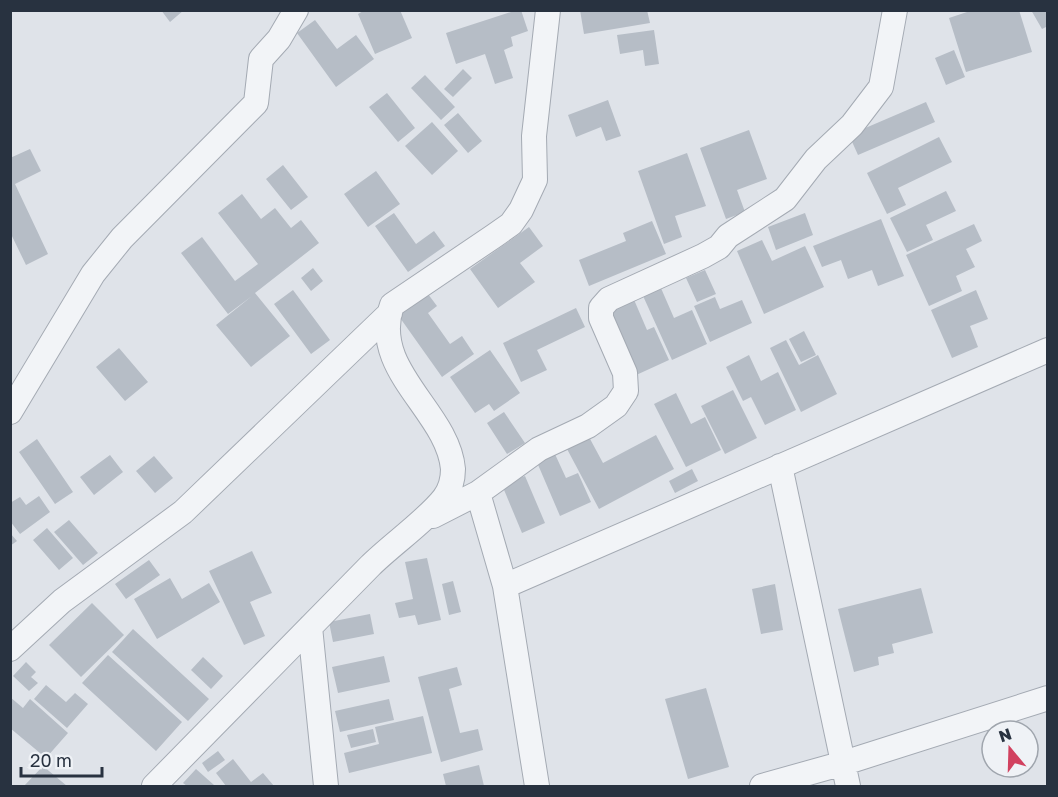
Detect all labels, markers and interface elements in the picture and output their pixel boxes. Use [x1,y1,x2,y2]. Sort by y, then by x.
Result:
north arrow [980,719,1040,779]
text: N [996,723,1014,746]
scale bar [21,740,102,778]
text: 20 m [30,749,72,771]

